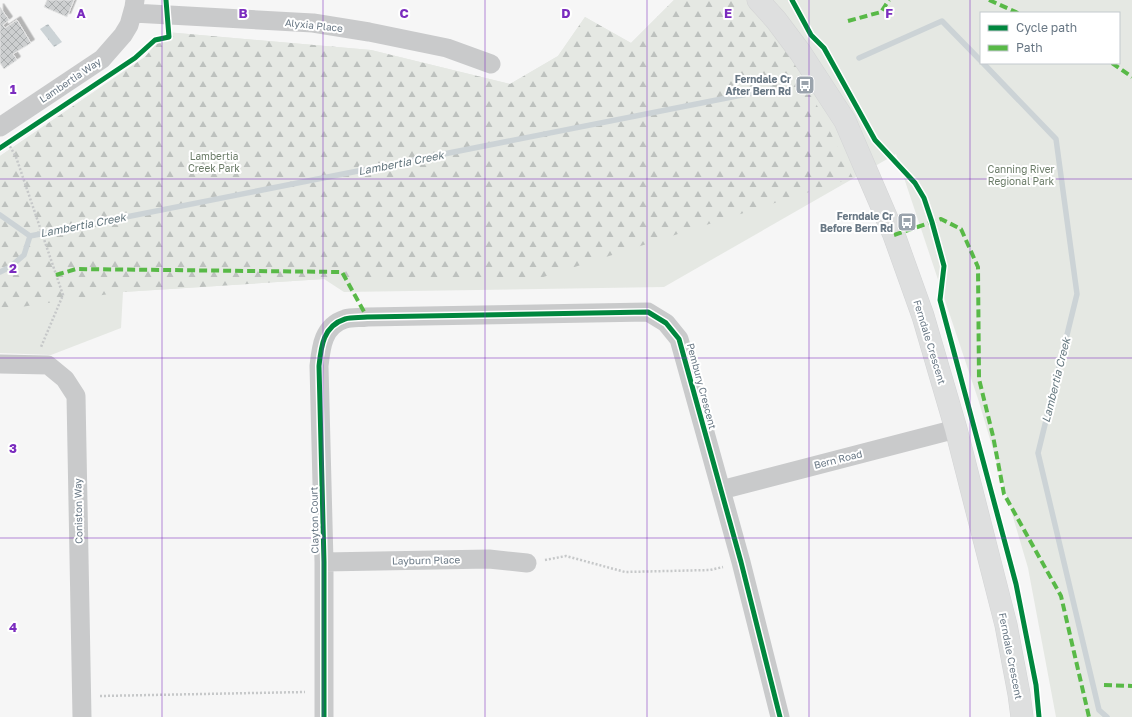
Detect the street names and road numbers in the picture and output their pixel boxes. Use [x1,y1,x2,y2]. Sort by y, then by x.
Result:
street label: Alyxia Place [284,16,344,34]
street label: Lambertia Way [37,55,103,105]
street label: Ferndale Crescent [911,298,949,386]
street label: Pembury Crescent [685,342,719,430]
street label: Bern Road [813,447,863,471]
street label: Coniston Way [71,478,85,544]
street label: Clayton Court [307,486,321,554]
street label: Layburn Place [392,553,460,567]
street label: Ferndale Crescent [997,612,1025,700]

